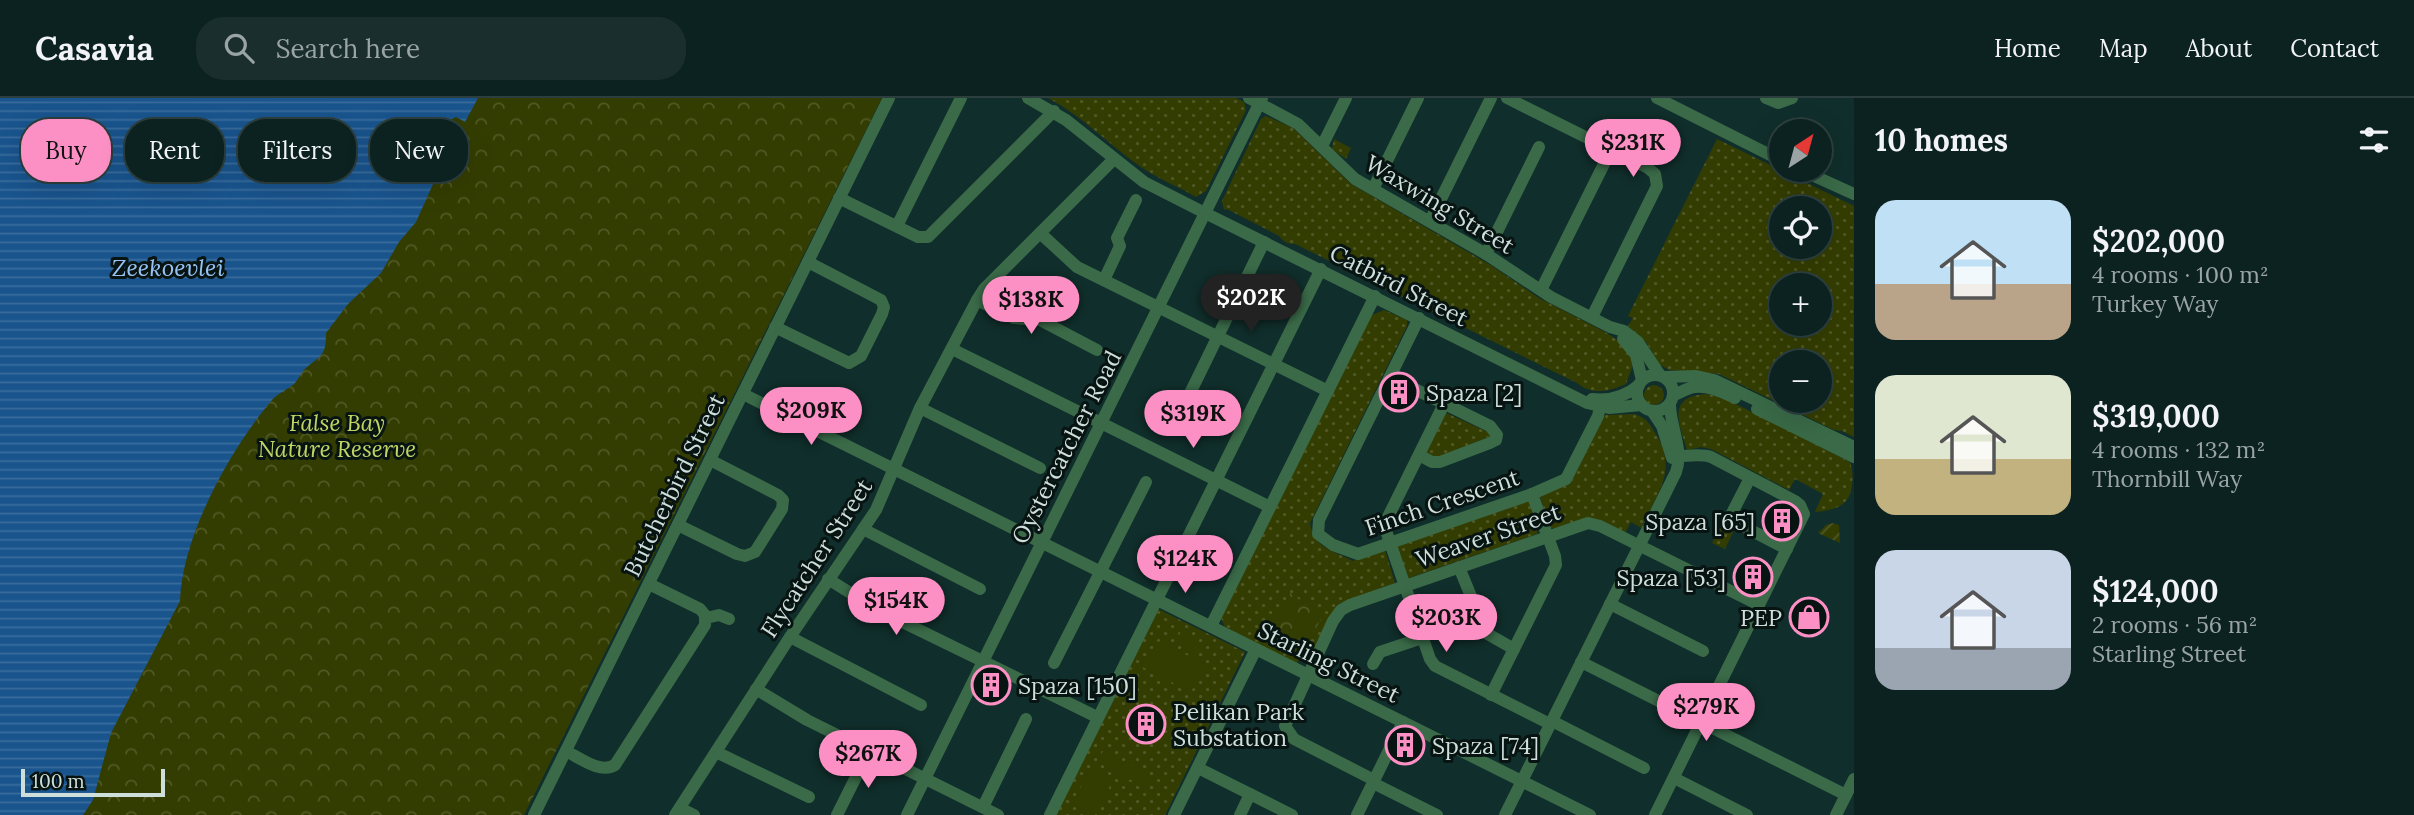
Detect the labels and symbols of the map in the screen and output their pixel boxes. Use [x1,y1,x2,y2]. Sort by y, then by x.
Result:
north arrow [1769,119,1832,182]
pin: $231K [1584,120,1682,179]
street label: Waxwing Street [1360,148,1520,260]
street label: Catbird Street [1325,238,1473,332]
water label: Zeekoevlei [112,252,225,283]
pin: $202K [1202,274,1300,334]
pin: $138K [982,276,1080,336]
street label: Oystercatcher Road [1005,345,1127,548]
building icon: Spaza [2] [1378,371,1420,413]
place label: Spaza [2] [1426,378,1522,407]
pin: $209K [762,388,860,447]
street label: Butcherbird Street [617,389,731,581]
pin: $319K [1144,390,1242,450]
park label: False Bay Nature Reserve [258,408,416,463]
street label: Finch Crescent [1361,462,1523,542]
street label: Flycatcher Street [754,473,878,643]
street label: Weaver Street [1412,497,1564,573]
building icon: Spaza [65] [1761,500,1803,542]
place label: Spaza [65] [1645,507,1755,536]
pin: $124K [1136,536,1234,595]
building icon: Spaza [53] [1732,556,1774,598]
place label: Spaza [53] [1617,563,1726,592]
pin: $154K [847,578,945,637]
pin: $203K [1397,594,1495,654]
shop icon: PEP [1788,596,1830,638]
place label: PEP [1740,603,1782,632]
street label: Starling Street [1253,615,1405,709]
building icon: Spaza [150] [970,664,1012,706]
place label: Spaza [150] [1018,671,1137,700]
pin: $279K [1657,684,1755,743]
place label: Pelikan Park Substation [1173,697,1305,752]
building icon: Pelikan Park Substation [1125,703,1167,745]
building icon: Spaza [74] [1384,724,1426,766]
pin: $267K [819,730,917,790]
place label: Spaza [74] [1432,731,1539,760]
scale bar [21,766,164,798]

